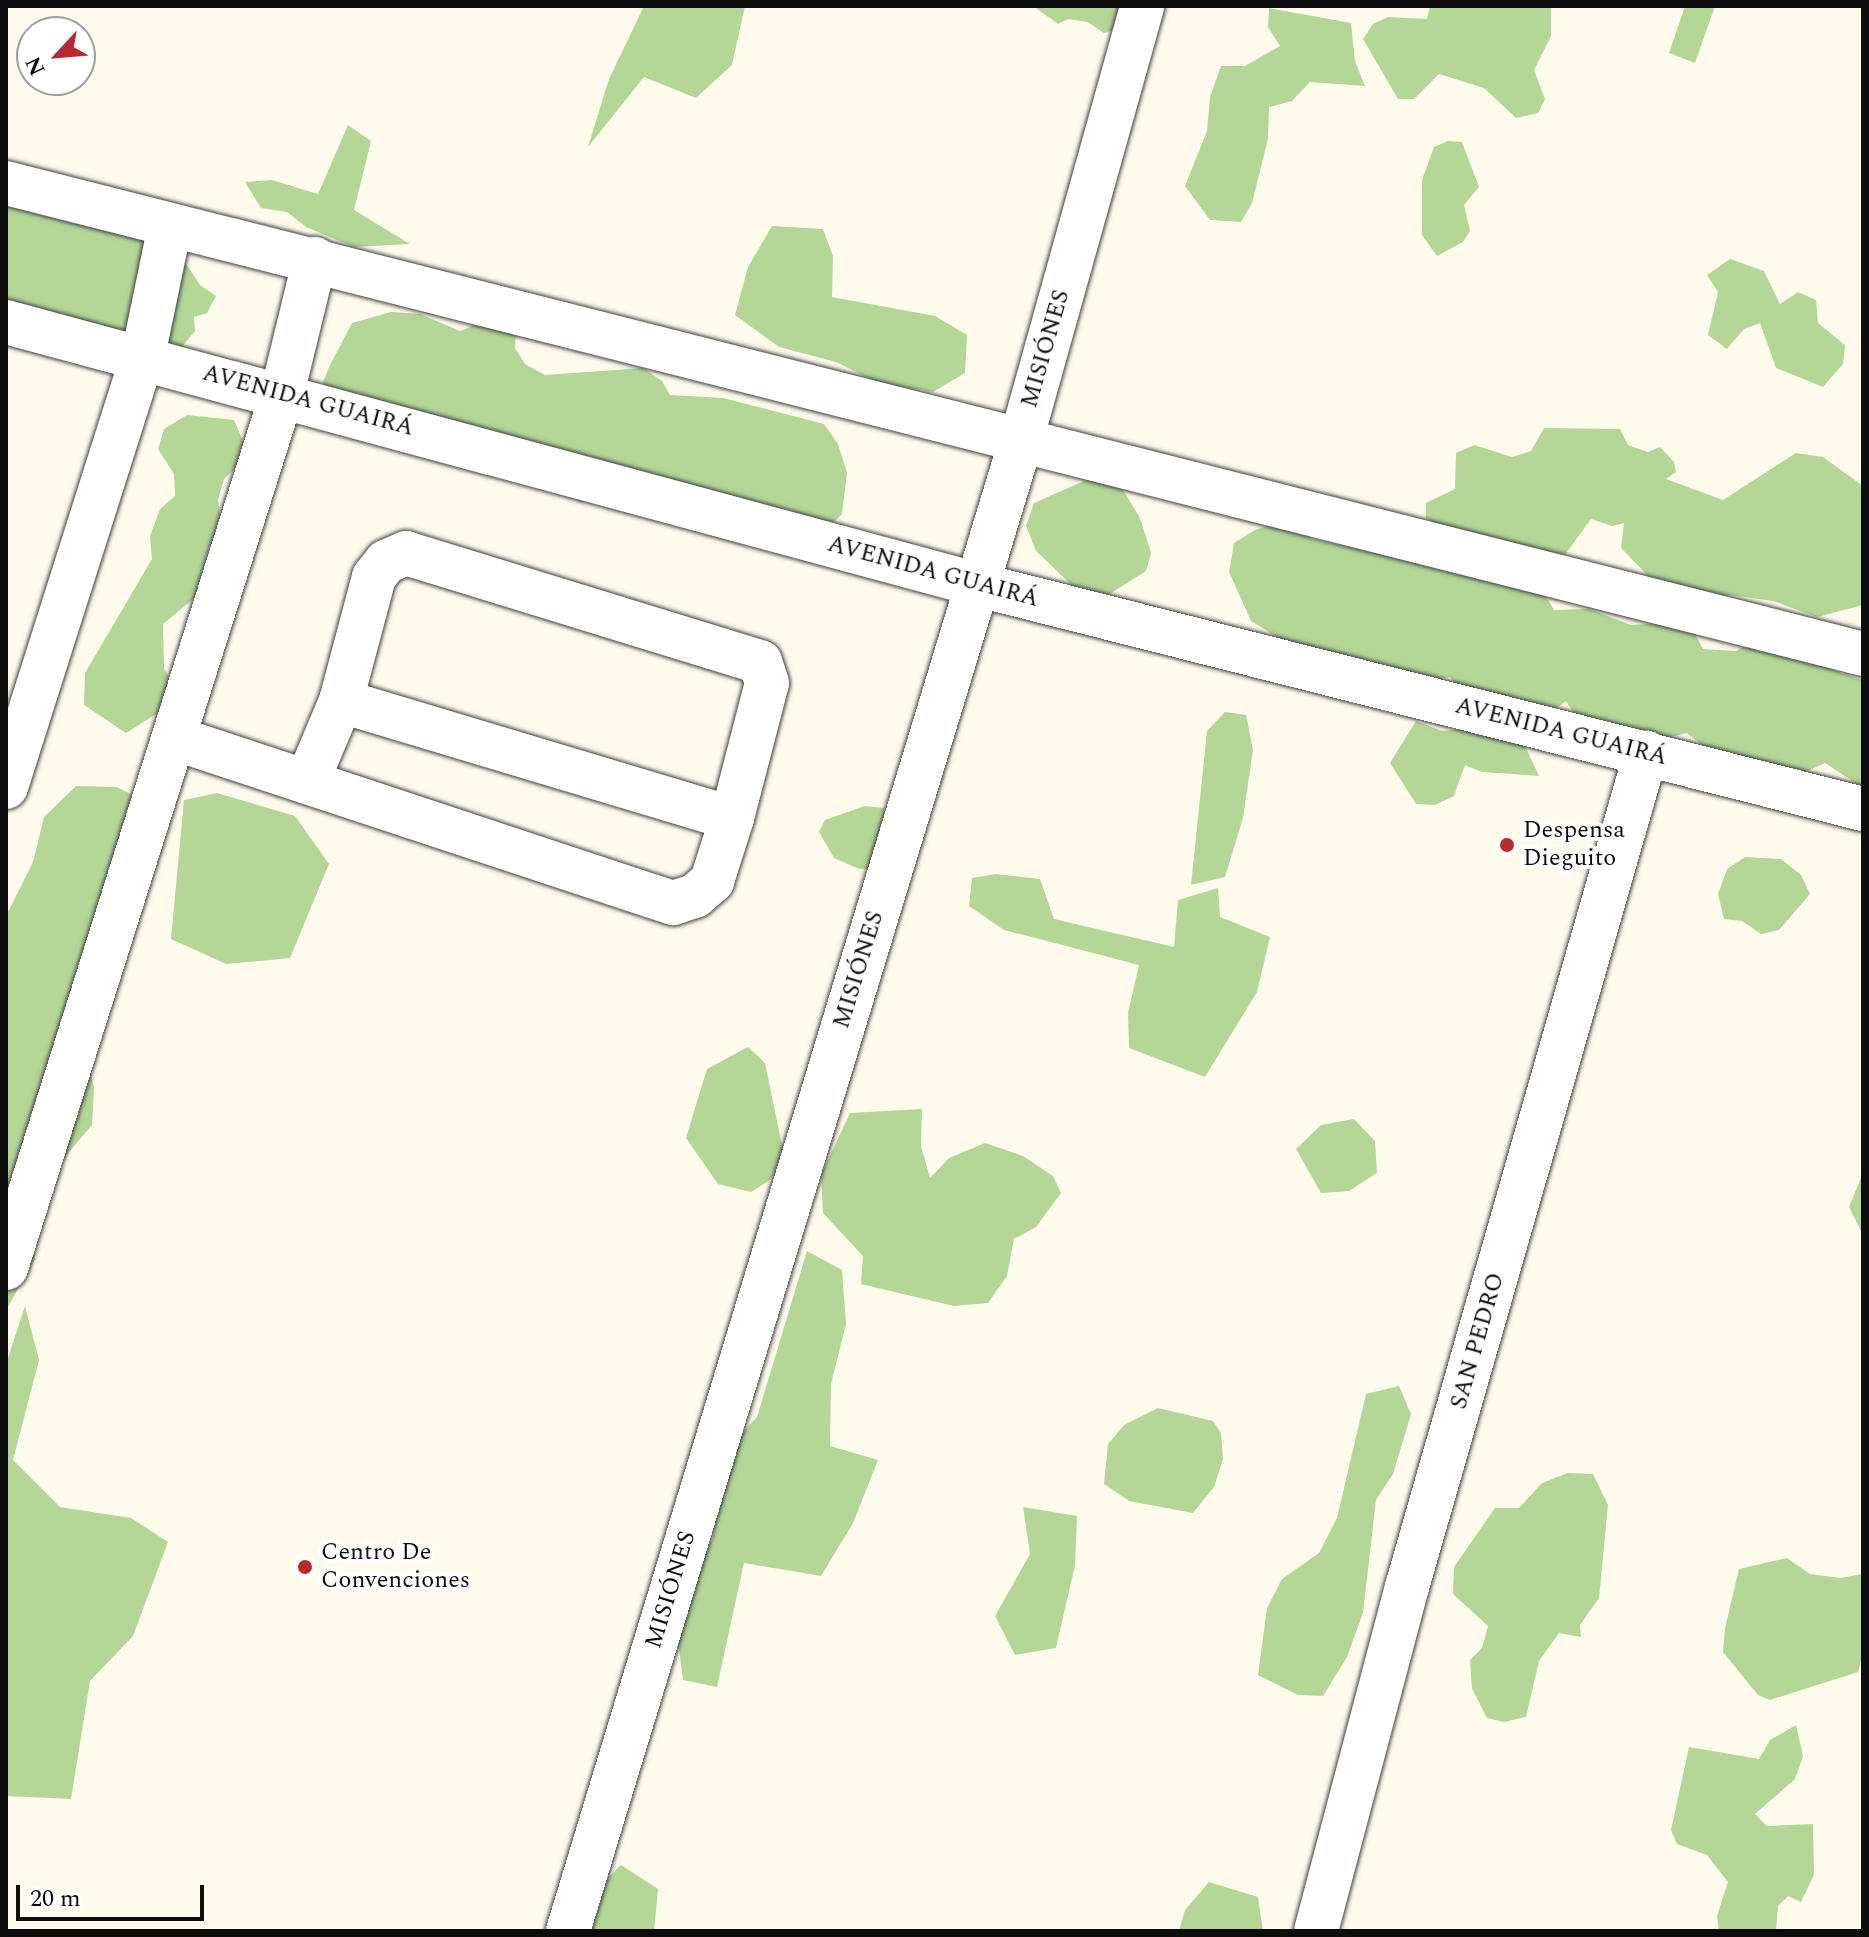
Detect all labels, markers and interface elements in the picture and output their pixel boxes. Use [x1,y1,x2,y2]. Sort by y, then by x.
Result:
north arrow [16,16,96,96]
text: N [17,51,55,81]
street label: MISIÓNES [1015,287,1077,411]
street label: AVENIDA GUAIRÁ [199,359,417,443]
street label: AVENIDA GUAIRÁ [824,530,1042,614]
street label: AVENIDA GUAIRÁ [1452,692,1670,772]
place label: Despensa Dieguito [1523,817,1625,873]
marker: Despensa Dieguito [1498,836,1516,854]
street label: MISIÓNES [828,908,890,1032]
street label: SAN PEDRO [1445,1270,1511,1412]
street label: MISIÓNES [640,1528,702,1652]
place label: Centro De Convenciones [321,1539,470,1595]
marker: Centro De Convenciones [296,1558,314,1576]
scale bar [20,1869,208,1919]
text: 20 m [30,1881,81,1917]

